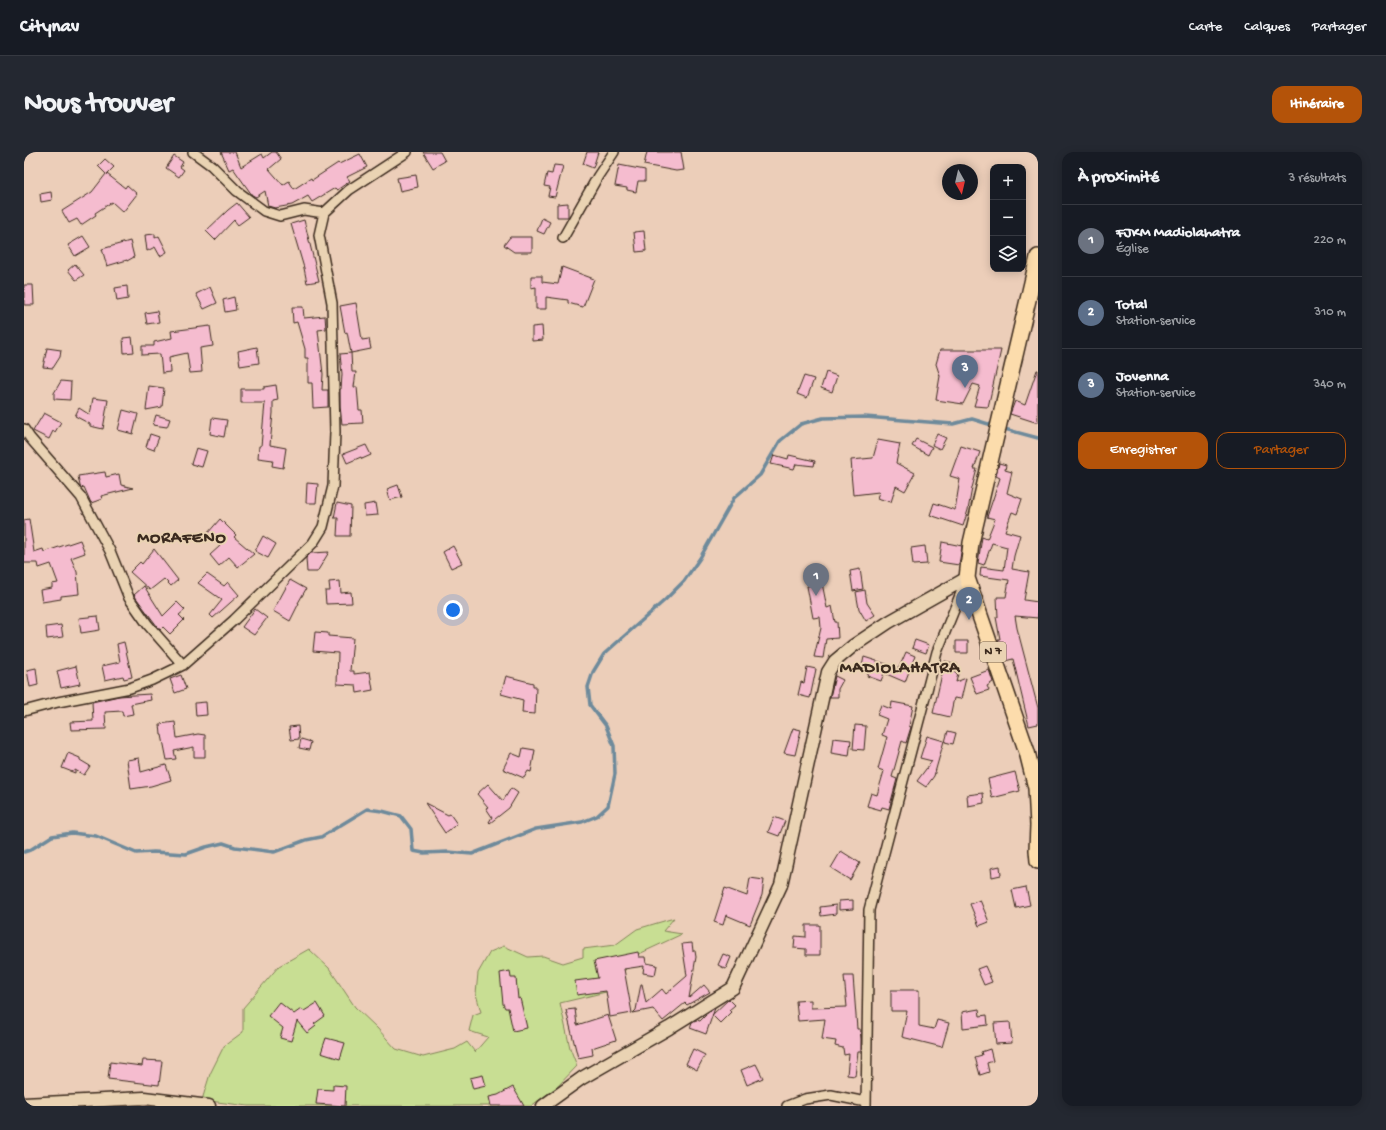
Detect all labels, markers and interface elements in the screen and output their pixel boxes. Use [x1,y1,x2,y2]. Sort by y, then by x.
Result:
text: Citynav [20,16,79,39]
text: Carte [1189,19,1222,36]
text: Calques [1244,19,1290,36]
text: Partager [1312,19,1366,36]
button: Itinéraire [1272,86,1362,123]
text: Nous trouver [24,88,173,121]
north arrow [942,164,978,200]
map controls [990,164,1026,272]
button: + [990,164,1026,200]
text: À proximité [1078,168,1159,188]
text: 3 résultats [1288,171,1346,186]
button: − [990,200,1026,236]
text: FJKM Madiolahatra [1116,224,1240,242]
text: 1 [1088,233,1094,248]
text: 220 m [1314,233,1346,248]
button: layers [990,236,1026,272]
text: Église [1116,242,1149,257]
text: Total [1116,296,1147,314]
text: 2 [1088,305,1094,320]
text: 310 m [1314,305,1346,320]
text: Station-service [1116,314,1195,329]
pin: 3 [952,355,978,388]
text: Jovenna [1116,368,1169,386]
text: 3 [1088,377,1094,392]
text: 340 m [1313,377,1346,392]
text: Station-service [1116,386,1195,401]
button: Enregistrer [1078,432,1208,469]
button: Partager [1216,432,1346,469]
district label: MORAFENO [137,529,227,549]
pin: 1 [803,563,829,596]
pin: 2 [956,587,982,620]
your location [443,600,463,620]
road number: N 7 [980,642,1006,662]
district label: MADIOLAHATRA [840,659,961,679]

